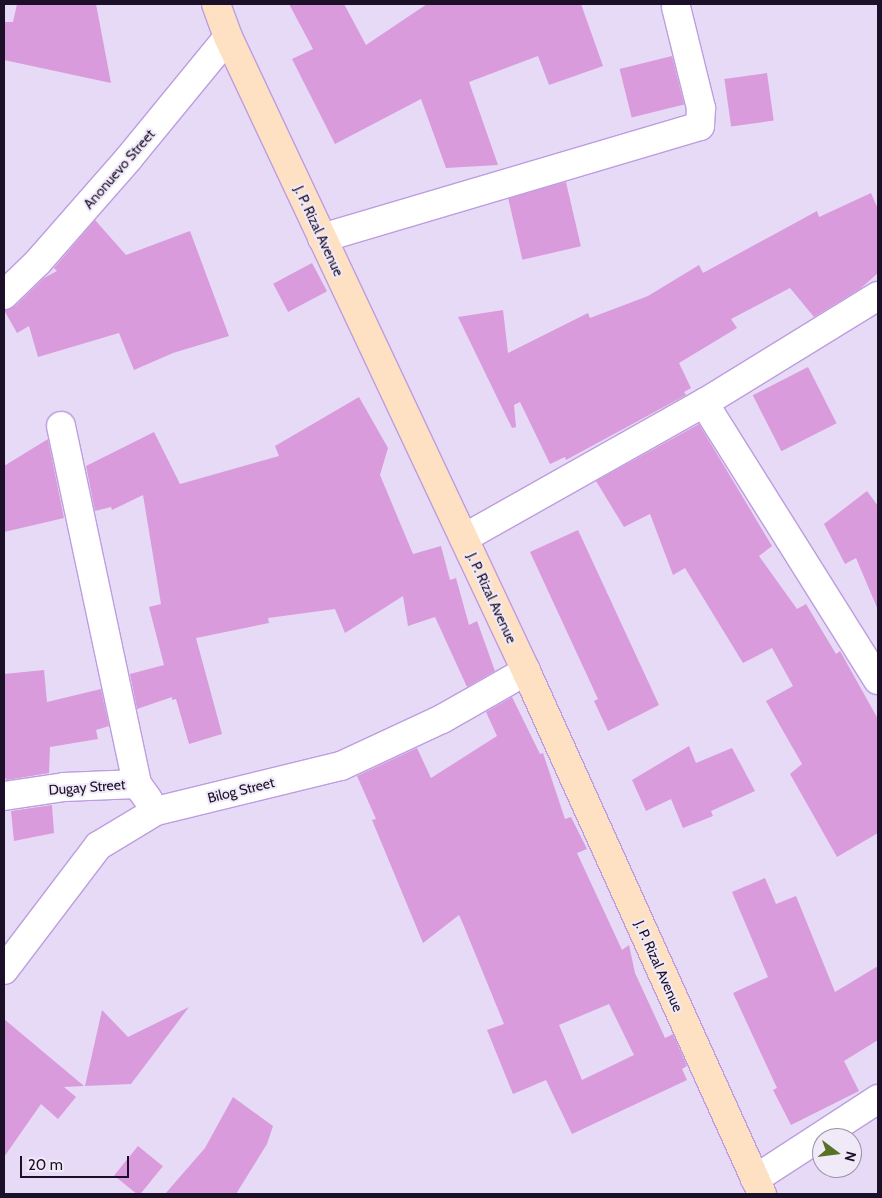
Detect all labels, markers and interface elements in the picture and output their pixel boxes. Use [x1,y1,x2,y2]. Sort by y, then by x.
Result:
street label: Anonuevo Street [80,126,158,212]
street label: J. P. Rizal Avenue [291,183,347,279]
street label: J. P. Rizal Avenue [464,550,520,646]
street label: Bilog Street [206,774,276,806]
street label: Dugay Street [48,776,126,798]
street label: J. P. Rizal Avenue [631,918,687,1014]
north arrow [812,1128,862,1178]
scale bar [22,1146,131,1178]
text: N [841,1150,860,1164]
text: 20 m [28,1156,63,1174]

